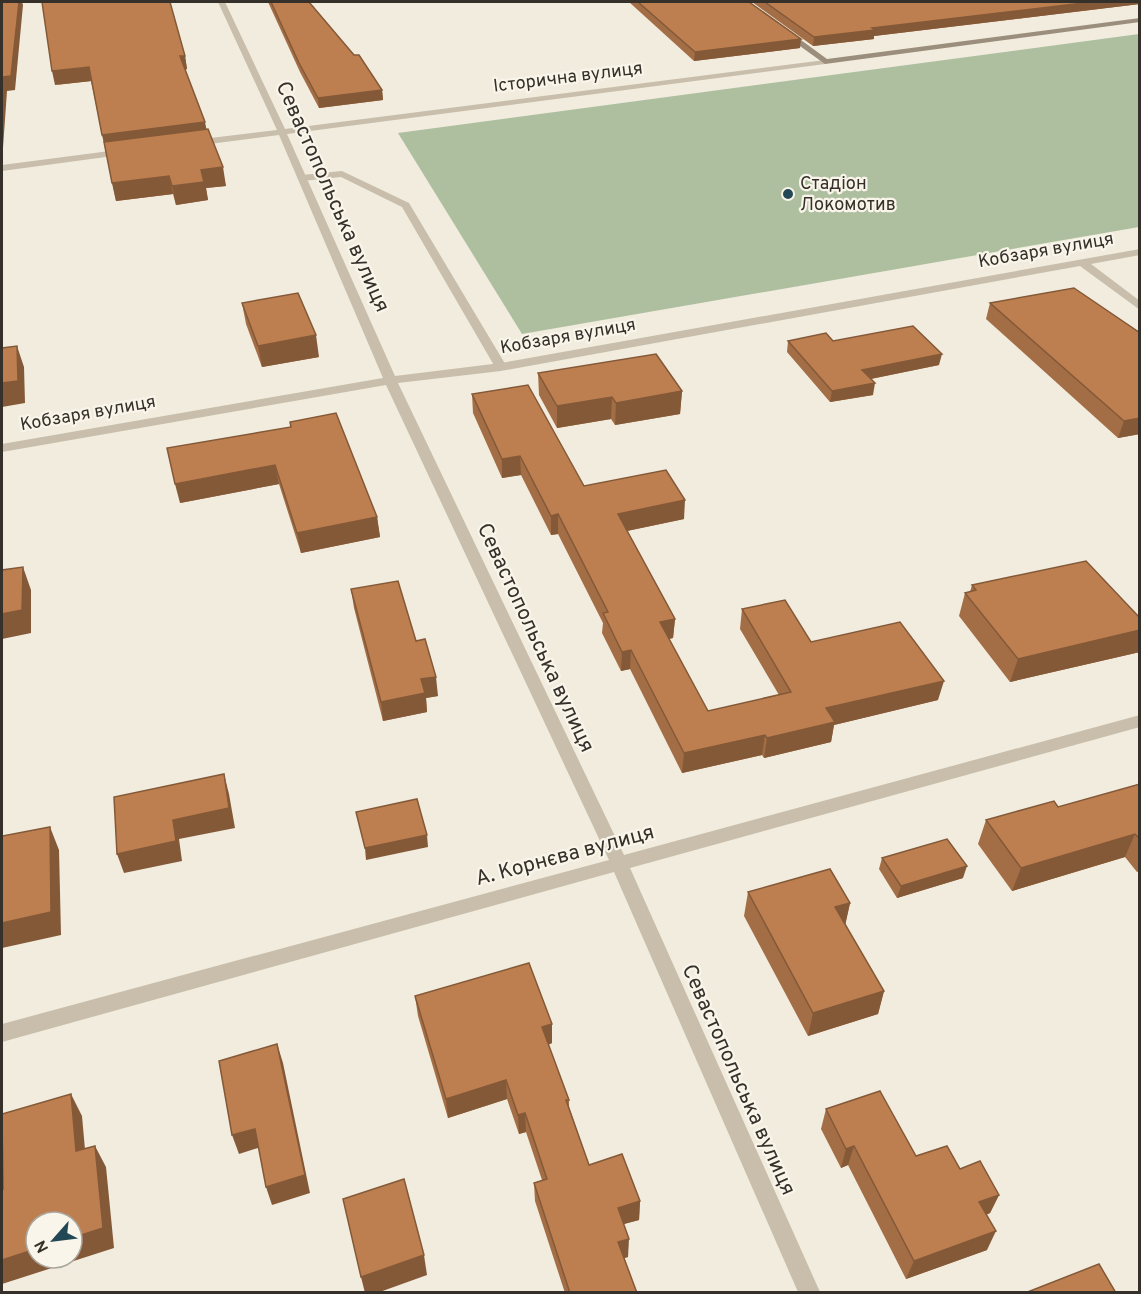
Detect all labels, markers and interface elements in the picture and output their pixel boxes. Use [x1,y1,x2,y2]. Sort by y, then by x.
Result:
street label: Історична вулиця [492,57,644,99]
street label: Севастопольська вулиця [269,77,395,317]
place label: Стадіон Локомотив [800,173,896,217]
marker: Стадіон Локомотив [781,187,795,201]
street label: Кобзаря вулиця [976,228,1116,274]
street label: Кобзаря вулиця [498,314,638,360]
street label: Кобзаря вулиця [18,391,158,437]
street label: Севастопольська вулиця [470,519,600,757]
street label: А. Корнєва вулиця [473,819,657,893]
street label: Севастопольська вулиця [675,960,801,1200]
north arrow [24,1210,84,1270]
text: N [31,1236,54,1256]

